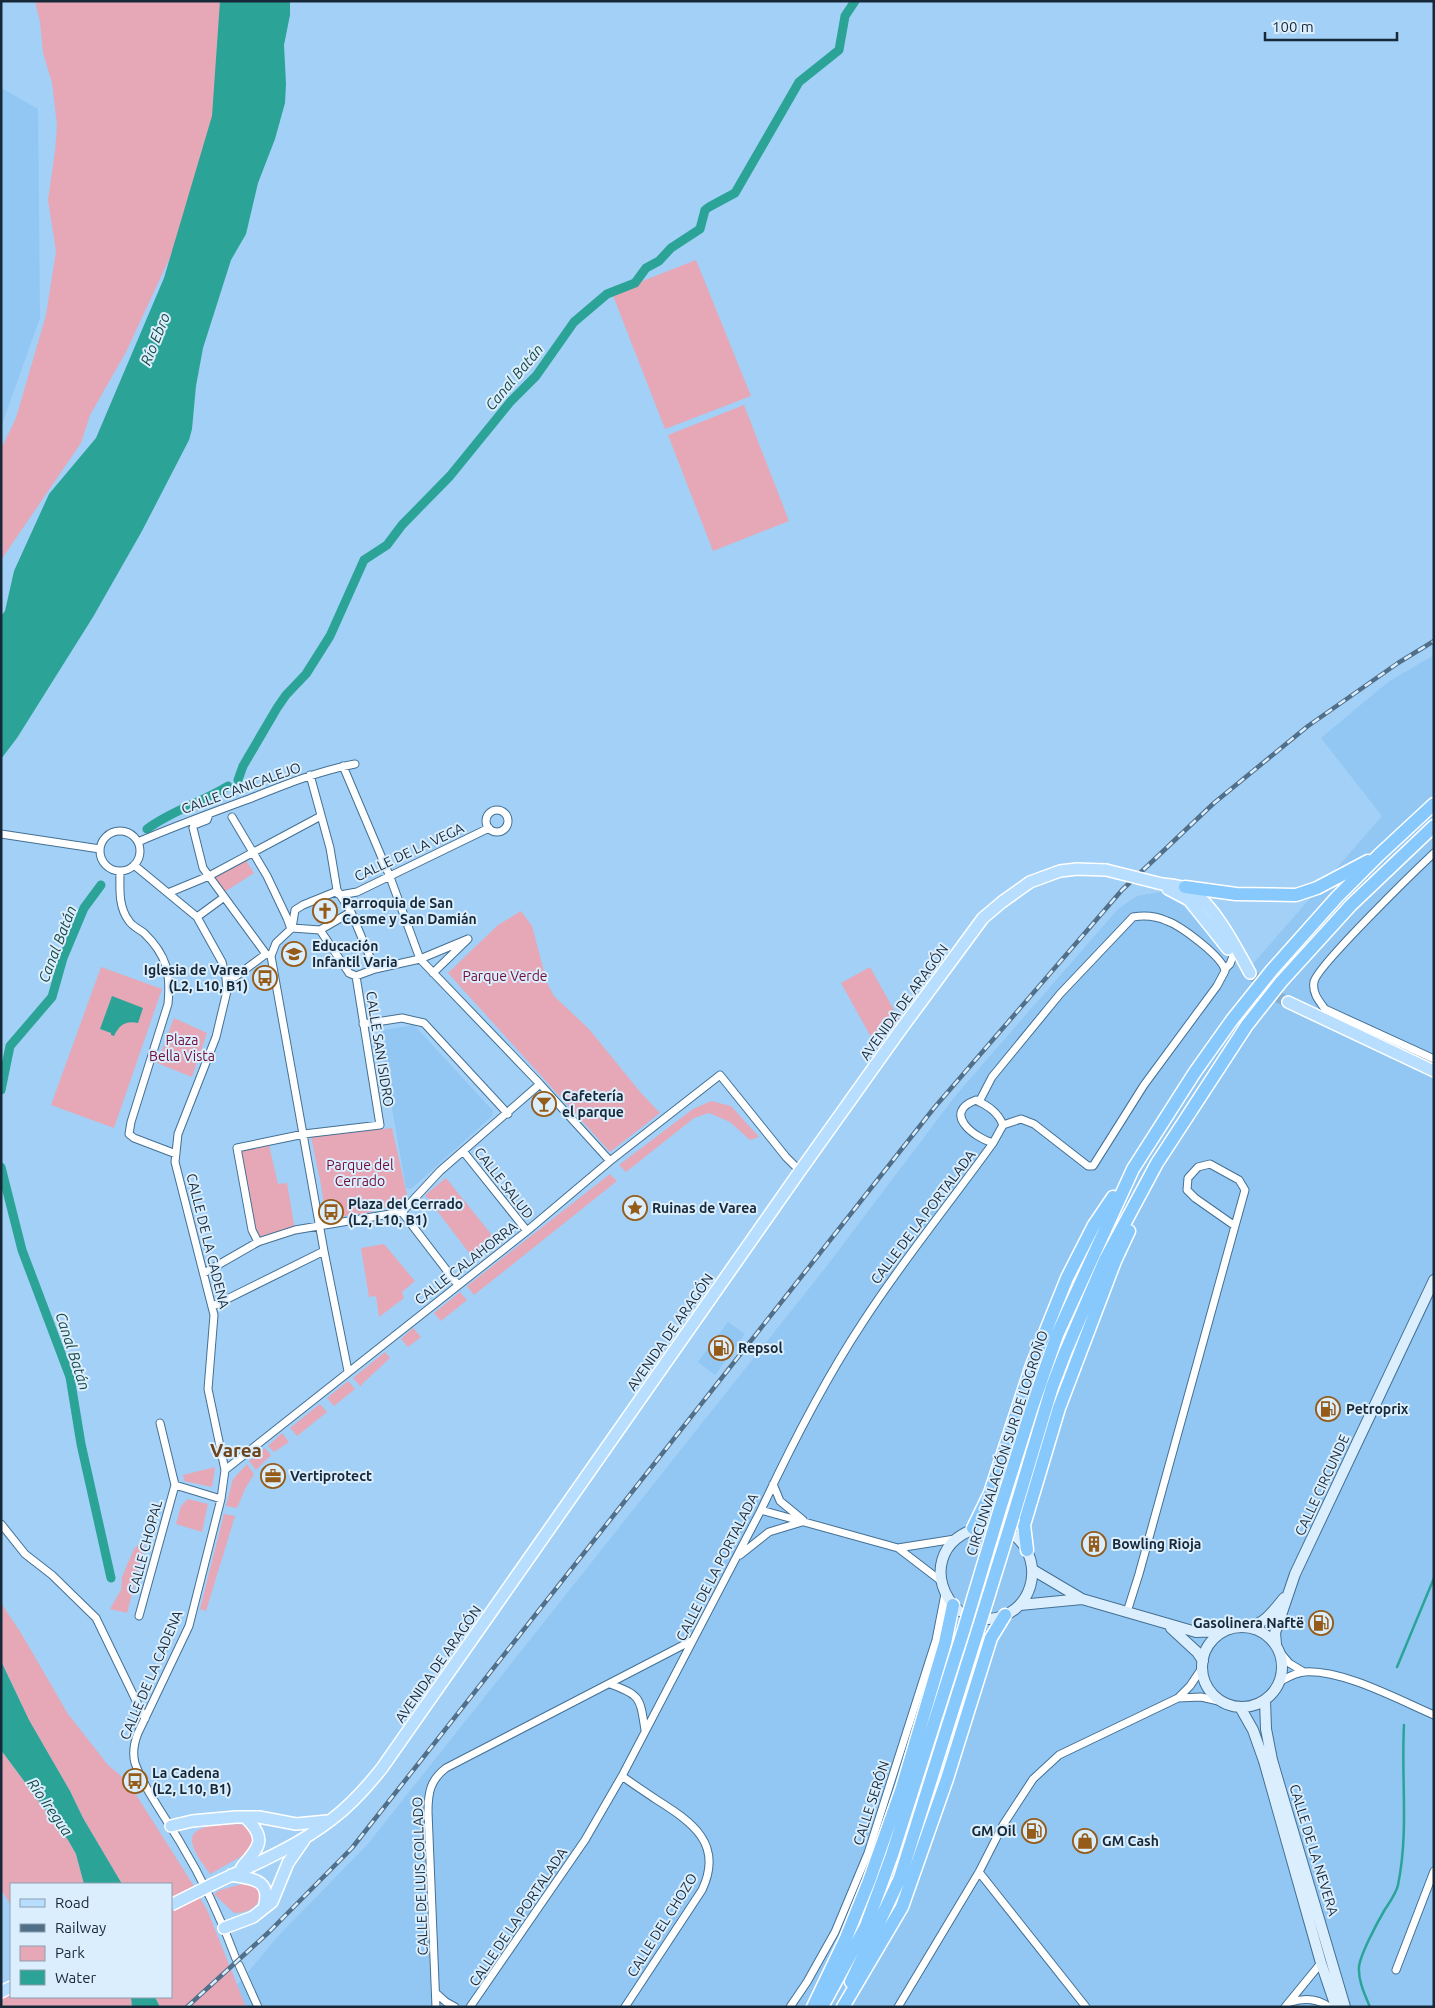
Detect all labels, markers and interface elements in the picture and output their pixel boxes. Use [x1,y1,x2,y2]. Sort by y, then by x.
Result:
scale bar [1265,10,1398,42]
text: 100 m [1272,18,1314,35]
water label: Río Ebro [137,310,173,368]
water label: Canal Batán [481,341,547,413]
street label: CALLE CANICALEJO [179,759,303,817]
street label: CALLE DE LA VEGA [352,820,466,884]
place label: Parroquia de San Cosme y San Damián [342,895,477,927]
church icon: Parroquia de San Cosme y San Damián [312,898,338,924]
water label: Canal Batán [35,903,79,985]
place label: Educación Infantil Varia [312,938,398,970]
street label: AVENIDA DE ARAGÓN [856,940,951,1063]
school or university icon: Educación Infantil Varia [281,941,307,967]
place label: Iglesia de Varea (L2, L10, B1) [144,962,248,994]
bus stop icon: Iglesia de Varea (L2, L10, B1) [252,965,278,991]
park label: Parque Verde [462,968,548,984]
street label: CALLE SAN ISIDRO [363,990,397,1108]
park label: Plaza Bella Vista [149,1032,215,1064]
place label: Cafetería el parque [562,1088,624,1120]
bar icon: Cafetería el parque [531,1091,557,1117]
street label: CALLE SALUD [471,1144,537,1222]
street label: CALLE DE LA PORTALADA [867,1147,979,1287]
park label: Parque del Cerrado [326,1157,394,1189]
street label: CALLE DE LA CADENA [183,1172,233,1310]
place icon: Ruinas de Varea [622,1195,648,1221]
place label: Plaza del Cerrado (L2, L10, B1) [348,1196,463,1228]
bus stop icon: Plaza del Cerrado (L2, L10, B1) [318,1199,344,1225]
place label: Ruinas de Varea [652,1200,757,1216]
street label: CALLE CALAHORRA [412,1218,520,1308]
street label: AVENIDA DE ARAGÓN [623,1270,716,1394]
water label: Canal Batán [52,1310,94,1392]
street label: CIRCUNVALACIÓN SUR DE LOGROÑO [962,1328,1051,1558]
fuel station icon: Repsol [708,1335,734,1361]
place label: Repsol [738,1340,783,1356]
fuel station icon: Petroprix [1315,1396,1341,1422]
place label: Petroprix [1346,1401,1409,1417]
street label: CALLE CIRCUNDE [1292,1432,1353,1538]
district label: Varea [210,1439,262,1461]
office icon: Vertiprotect [260,1463,286,1489]
place label: Vertiprotect [290,1468,372,1484]
street label: CALLE DE LA PORTALADA [673,1490,761,1644]
street label: CALLE CHOPAL [125,1498,165,1596]
building icon: Bowling Rioja [1081,1531,1107,1557]
place label: Bowling Rioja [1112,1536,1201,1552]
street label: AVENIDA DE ARAGÓN [391,1602,484,1726]
street label: CALLE DE LA CADENA [116,1608,186,1742]
fuel station icon: Gasolinera Naftë [1308,1610,1334,1636]
place label: Gasolinera Naftë [1193,1615,1304,1631]
street label: CALLE SERÓN [849,1758,892,1847]
place label: La Cadena (L2, L10, B1) [152,1765,231,1797]
bus stop icon: La Cadena (L2, L10, B1) [122,1768,148,1794]
water label: Río Iregua [24,1775,76,1839]
street label: CALLE DE LA NEVERA [1286,1782,1342,1918]
street label: CALLE DE LUIS COLLADO [409,1796,431,1956]
fuel station icon: GM Oil [1021,1818,1047,1844]
place label: GM Oil [971,1823,1016,1839]
shop icon: GM Cash [1072,1828,1098,1854]
place label: GM Cash [1102,1833,1159,1849]
street label: CALLE DE LA PORTALADA [466,1845,570,1989]
street label: CALLE DEL CHOZO [624,1870,700,1980]
legend [10,1883,172,1998]
text: Road [55,1894,90,1911]
text: Railway [55,1919,106,1936]
text: Park [55,1944,85,1961]
text: Water [55,1969,96,1986]

